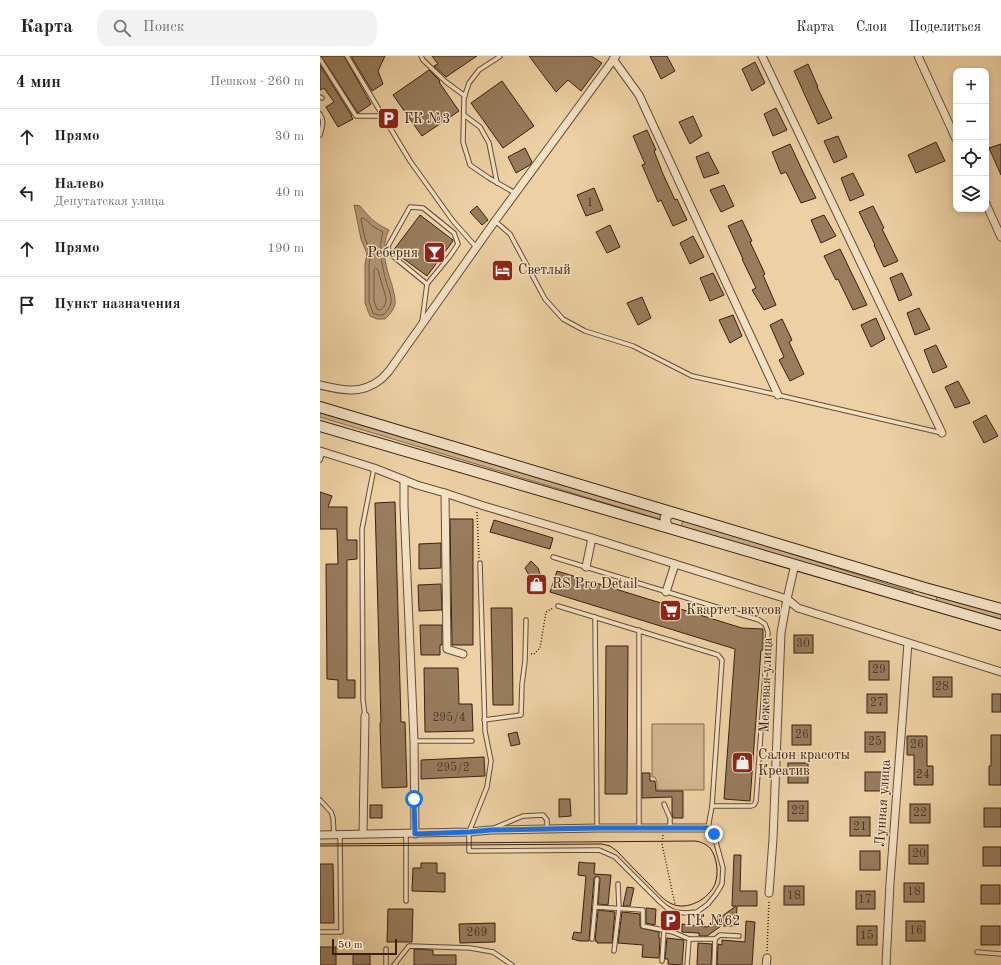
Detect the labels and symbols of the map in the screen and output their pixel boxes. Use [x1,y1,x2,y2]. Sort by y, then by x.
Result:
parking icon: ГК №3 [376,106,402,132]
place label: ГК №3 [404,112,450,126]
house number: 1 [587,197,593,209]
bar icon: Реберня [421,240,447,266]
place label: Реберня [367,246,418,260]
hotel icon: Светлый [490,257,516,283]
place label: Светлый [518,263,571,277]
shop icon: RS Pro Detail [523,571,549,597]
place label: RS Pro Detail [552,577,638,591]
supermarket icon: Квартет вкусов [658,597,684,623]
place label: Квартет вкусов [686,603,781,617]
street label: Межевая улица [757,637,775,733]
house number: 30 [796,638,810,650]
house number: 29 [872,664,886,676]
house number: 28 [935,681,949,693]
house number: 27 [870,697,884,709]
house number: 295/4 [432,711,466,724]
house number: 26 [795,729,809,741]
house number: 25 [868,735,882,748]
house number: 26 [910,739,924,751]
place label: Салон красоты Креатив [758,748,850,778]
shop icon: Салон красоты Креатив [730,750,756,776]
street label: Лунная улица [873,759,893,847]
house number: 295/2 [436,761,470,774]
house number: 24 [916,769,930,781]
route start [405,790,423,808]
house number: 22 [791,805,805,817]
house number: 22 [913,807,927,819]
house number: 21 [853,821,867,833]
route end [705,825,723,843]
house number: 20 [912,848,926,860]
house number: 18 [907,886,921,898]
house number: 18 [787,890,801,902]
house number: 17 [858,894,872,906]
parking icon: ГК №62 [658,908,684,934]
place label: ГК №62 [686,914,740,928]
house number: 16 [909,925,923,937]
house number: 269 [467,927,487,939]
house number: 15 [860,929,874,942]
scale bar [332,937,397,956]

